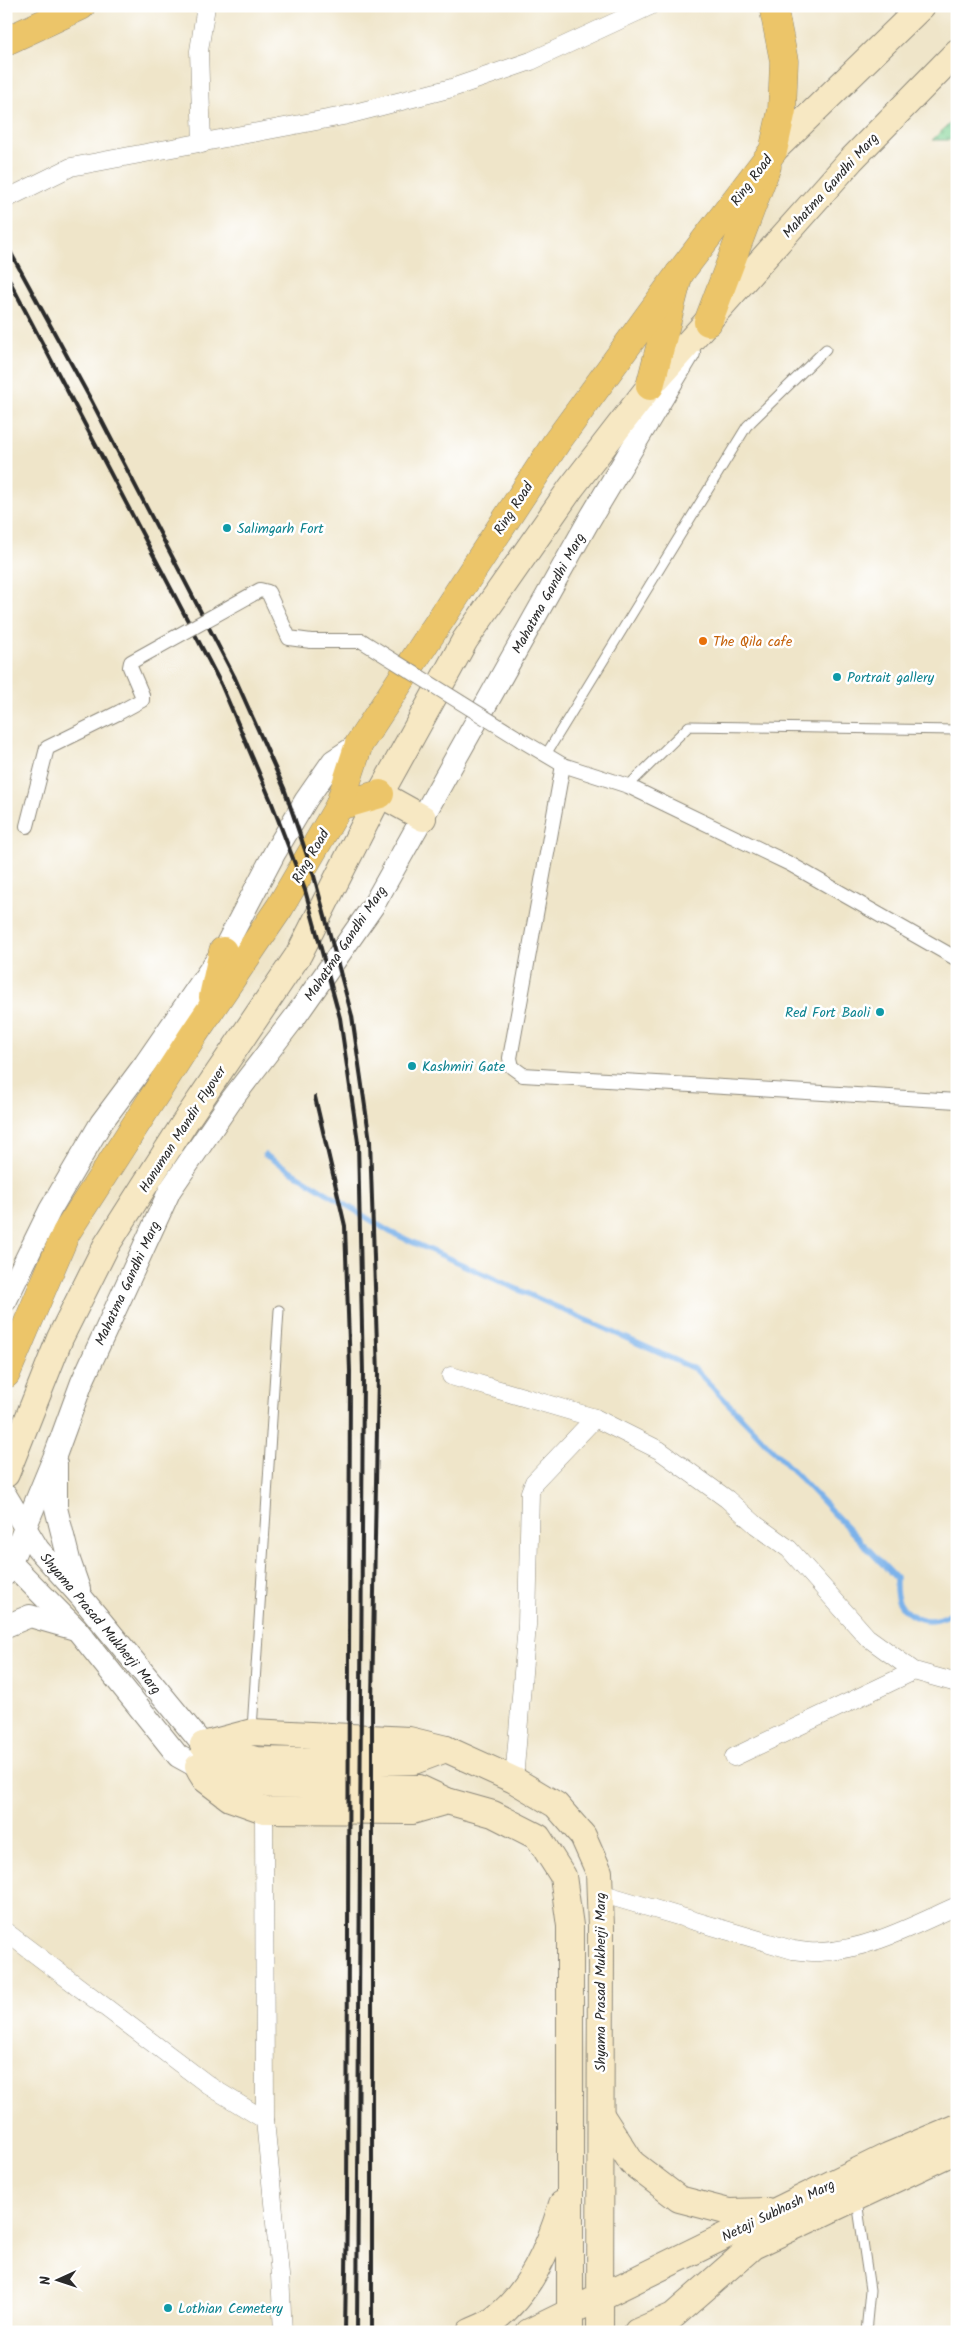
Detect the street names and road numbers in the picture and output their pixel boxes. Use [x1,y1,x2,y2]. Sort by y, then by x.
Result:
street label: Mahatma Gandhi Marg [777,128,884,243]
street label: Ring Road [725,149,779,211]
street label: Ring Road [488,477,540,539]
street label: Mahatma Gandhi Marg [506,529,591,658]
street label: Ring Road [287,824,336,888]
street label: Mahatma Gandhi Marg [299,881,393,1006]
street label: Hanuman Mandir Flyover [134,1061,233,1197]
street label: Mahatma Gandhi Marg [89,1217,166,1349]
street label: Shyama Prasad Mukherji Marg [34,1548,166,1699]
street label: Shyama Prasad Mukherji Marg [590,1892,612,2072]
street label: Netaji Subhash Marg [718,2174,839,2248]

